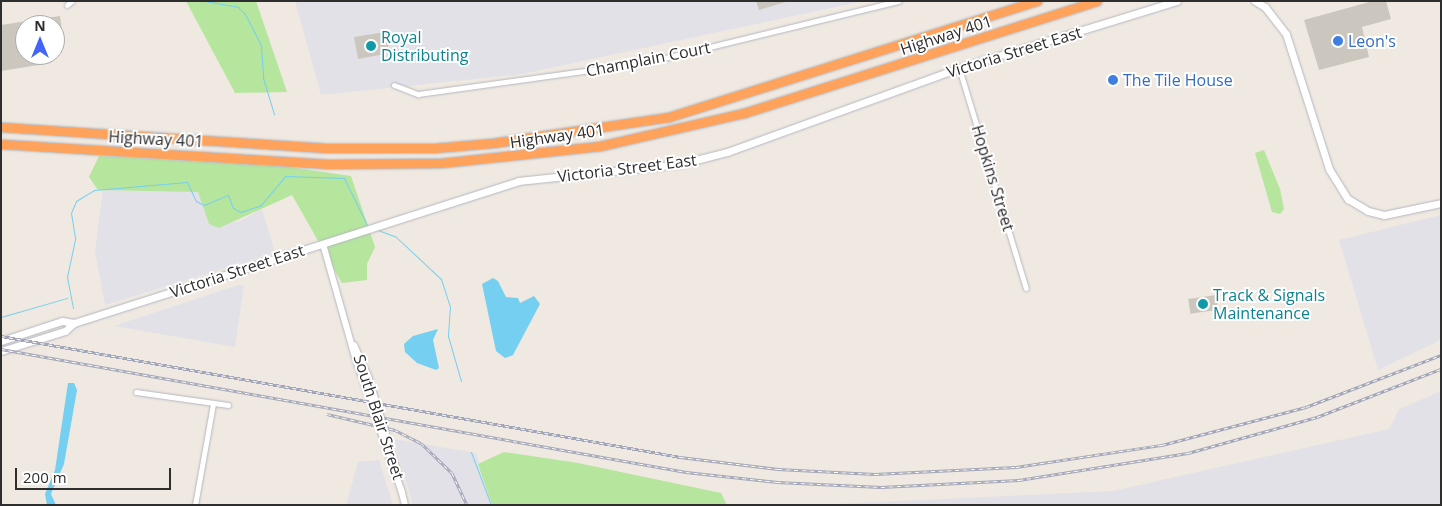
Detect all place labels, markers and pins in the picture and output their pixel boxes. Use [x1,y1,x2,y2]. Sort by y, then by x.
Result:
place label: Royal Distributing [381,27,468,65]
place label: Leon's [1348,31,1396,51]
marker: Leon's [1332,35,1344,47]
marker: Royal Distributing [365,40,377,52]
place label: The Tile House [1123,70,1233,90]
marker: The Tile House [1107,74,1119,86]
place label: Track & Signals Maintenance [1213,285,1325,323]
marker: Track & Signals Maintenance [1197,298,1209,310]

